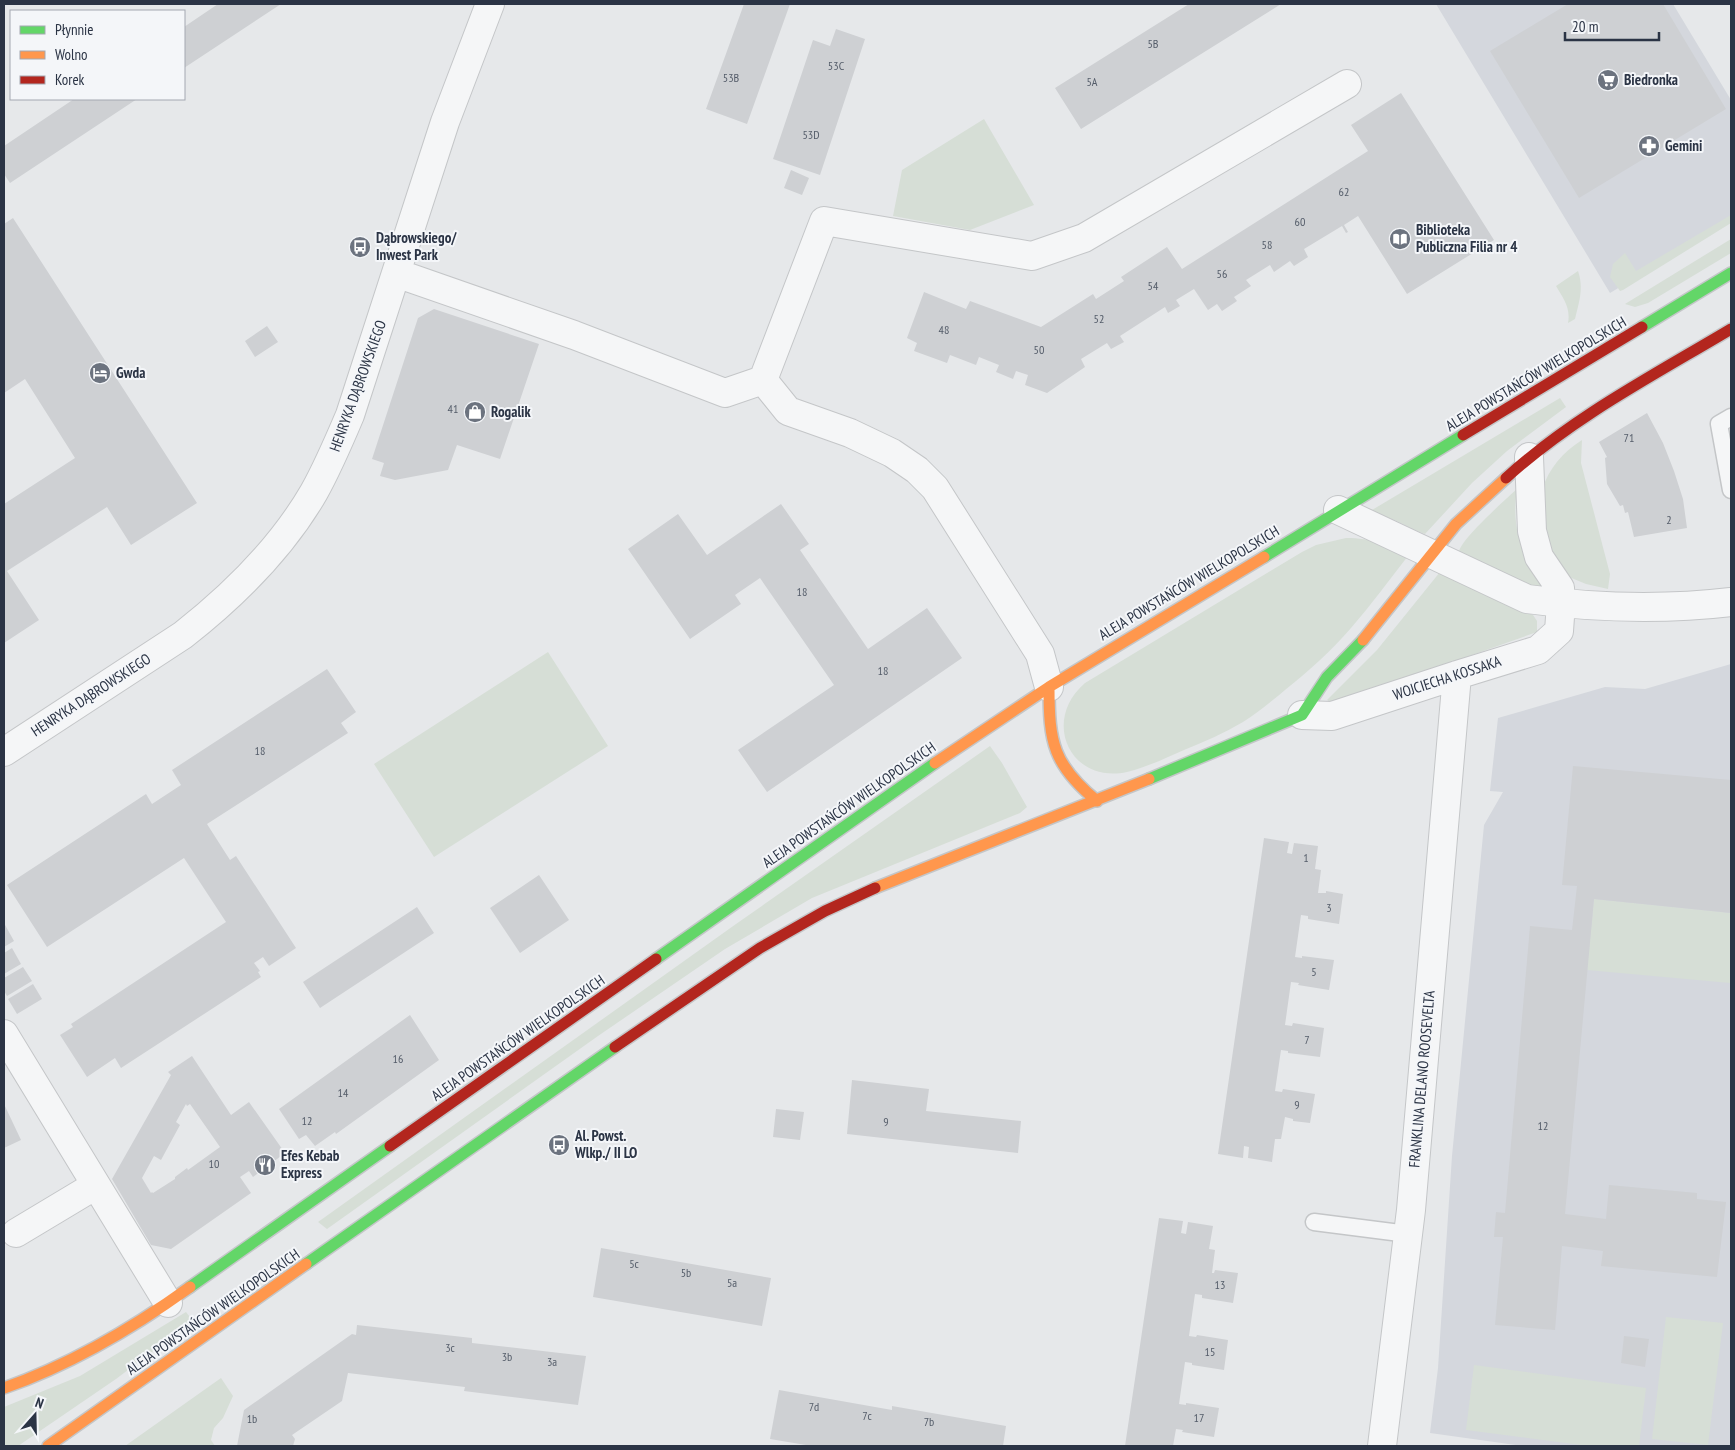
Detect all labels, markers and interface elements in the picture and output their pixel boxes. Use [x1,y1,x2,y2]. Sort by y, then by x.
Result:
legend [10,10,185,100]
scale bar [1565,10,1659,42]
text: 20 m [1572,17,1598,36]
text: Płynnie [55,20,94,39]
house number: 5B [1147,36,1159,51]
text: Wolno [55,45,88,64]
house number: 53C [828,58,845,73]
supermarket icon: Biedronka [1596,68,1620,92]
text: Korek [55,70,85,89]
house number: 53B [723,70,740,85]
place label: Biedronka [1624,70,1678,89]
house number: 5A [1086,74,1098,89]
house number: 53D [802,127,820,142]
pharmacy icon: Gemini [1637,134,1661,158]
place label: Gemini [1665,136,1702,155]
house number: 62 [1339,184,1349,199]
house number: 60 [1295,214,1305,229]
place label: Biblioteka Publiczna Filia nr 4 [1416,220,1517,256]
library icon: Biblioteka Publiczna Filia nr 4 [1388,227,1412,251]
place label: Dąbrowskiego/ Inwest Park [376,228,457,264]
bus stop icon: Dąbrowskiego/ Inwest Park [348,235,372,259]
house number: 58 [1262,237,1272,252]
house number: 56 [1217,266,1227,281]
house number: 54 [1148,278,1159,293]
house number: 52 [1094,311,1104,326]
street label: ALEJA POWSTAŃCÓW WIELKOPOLSKICH [1442,312,1629,435]
street label: HENRYKA DĄBROWSKIEGO [325,317,390,454]
house number: 48 [939,322,949,337]
house number: 50 [1034,342,1044,357]
hotel icon: Gwda [88,361,112,385]
place label: Gwda [116,363,145,382]
shop icon: Rogalik [463,400,487,424]
house number: 41 [448,401,458,416]
place label: Rogalik [491,402,531,421]
house number: 71 [1624,430,1634,445]
house number: 2 [1666,512,1672,527]
street label: ALEJA POWSTAŃCÓW WIELKOPOLSKICH [1095,521,1282,644]
house number: 18 [797,584,807,599]
street label: HENRYKA DĄBROWSKIEGO [27,649,154,740]
street label: WOJCIECHA KOSSAKA [1390,651,1504,704]
house number: 18 [878,663,888,678]
street label: ALEJA POWSTAŃCÓW WIELKOPOLSKICH [758,737,939,872]
house number: 18 [255,743,265,758]
house number: 1 [1303,850,1309,865]
house number: 3 [1326,900,1332,915]
house number: 5 [1311,964,1317,979]
street label: ALEJA POWSTAŃCÓW WIELKOPOLSKICH [427,970,608,1105]
street label: FRANKLINA DELANO ROOSEVELTA [1404,989,1439,1168]
house number: 7 [1304,1032,1310,1047]
house number: 16 [393,1051,403,1066]
house number: 14 [338,1085,349,1100]
house number: 9 [1294,1097,1300,1112]
house number: 12 [302,1113,312,1128]
house number: 9 [883,1114,889,1129]
house number: 12 [1538,1118,1548,1133]
place label: Al. Powst. Wlkp./ II LO [574,1126,637,1162]
bus stop icon: Al. Powst. Wlkp./ II LO [547,1133,571,1157]
place label: Efes Kebab Express [281,1146,340,1182]
restaurant icon: Efes Kebab Express [253,1153,277,1177]
house number: 10 [209,1156,219,1171]
street label: ALEJA POWSTAŃCÓW WIELKOPOLSKICH [122,1244,303,1379]
house number: 5c [629,1256,640,1271]
house number: 5b [681,1265,691,1280]
house number: 5a [727,1275,737,1290]
house number: 13 [1215,1277,1225,1292]
house number: 3c [445,1340,456,1355]
house number: 15 [1205,1344,1215,1359]
house number: 3b [502,1349,512,1364]
house number: 3a [547,1354,557,1369]
north arrow [10,1390,60,1440]
text: N [33,1393,46,1413]
house number: 7d [809,1399,819,1414]
house number: 7c [862,1408,872,1423]
house number: 17 [1194,1410,1204,1425]
house number: 1b [247,1411,257,1426]
house number: 7b [924,1414,934,1429]

